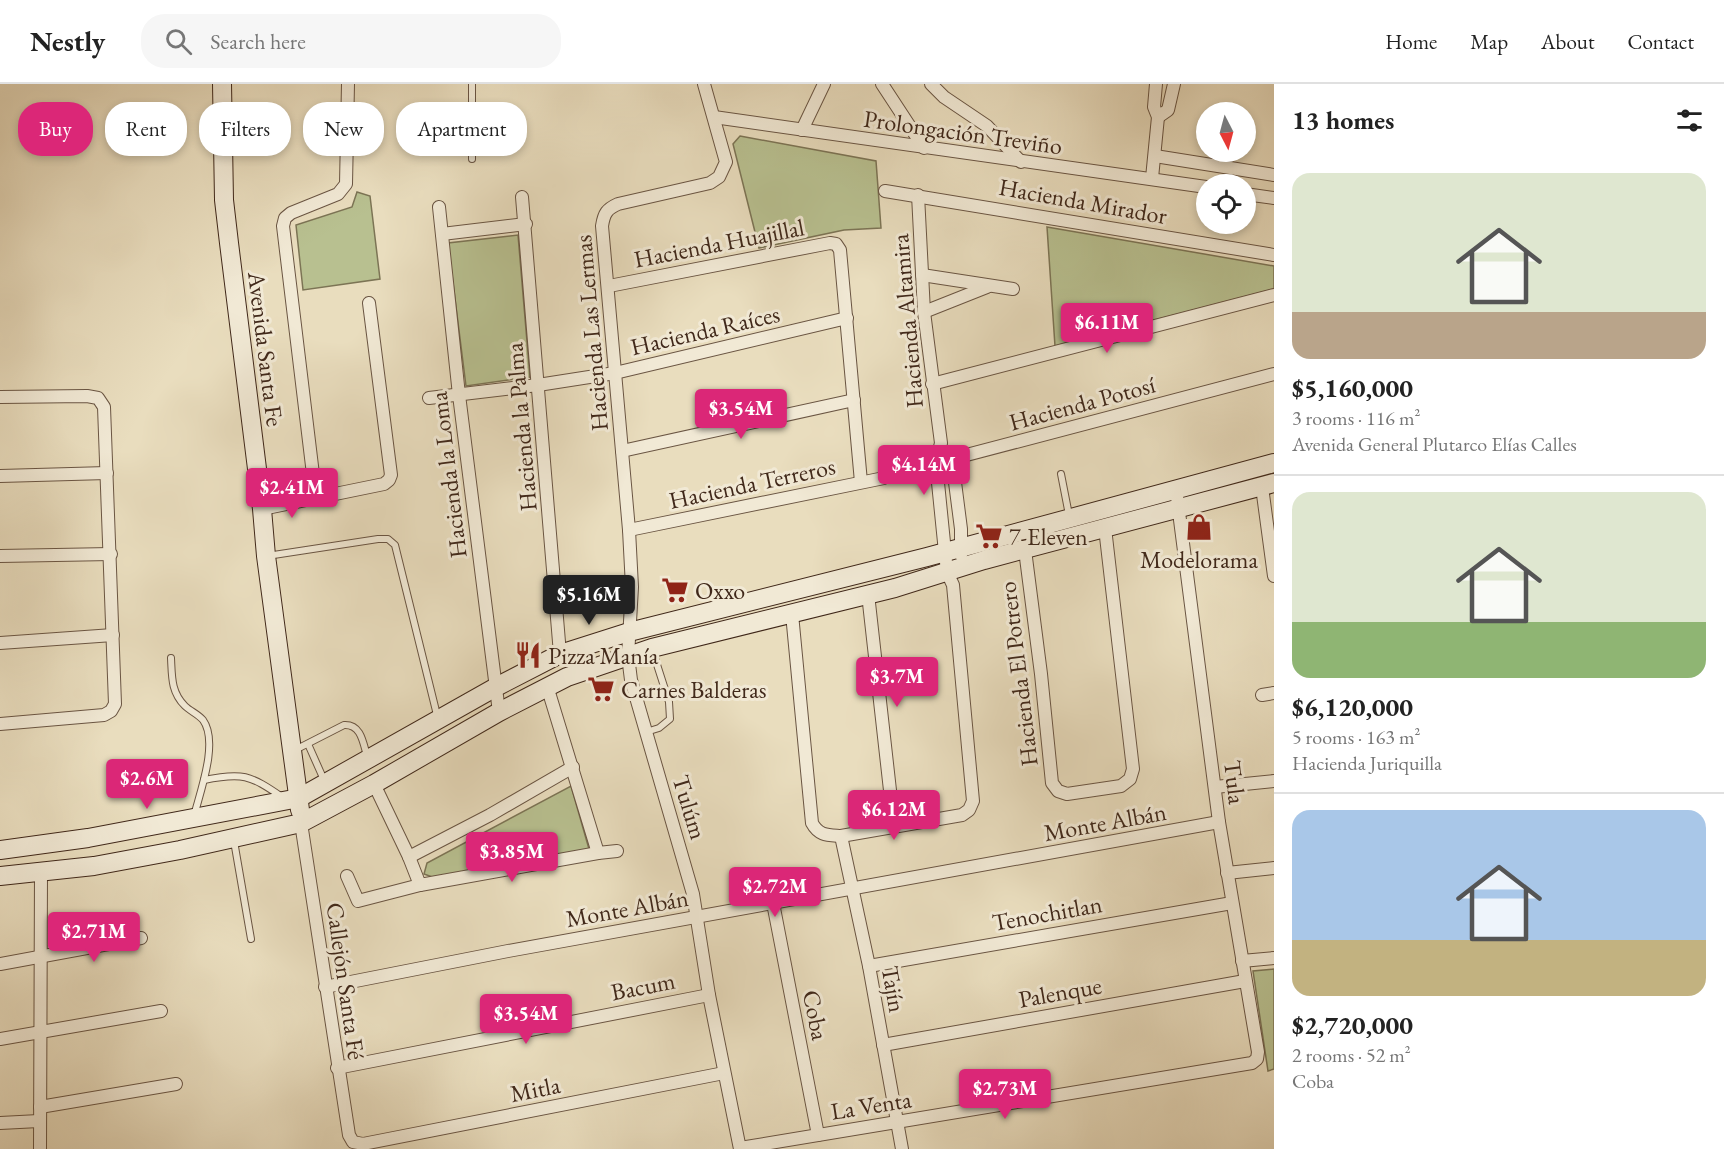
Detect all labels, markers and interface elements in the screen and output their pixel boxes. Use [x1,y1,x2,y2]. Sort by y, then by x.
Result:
search box [141,14,561,68]
text: Nestly [30,23,105,59]
icon: search [162,25,195,58]
text: Search here [210,27,306,56]
text: Home [1385,28,1437,55]
text: Map [1470,28,1508,55]
text: About [1541,28,1594,55]
text: Contact [1627,28,1694,55]
chip: Buy [18,102,93,156]
chip: Rent [105,102,187,156]
chip: Filters [199,102,291,156]
chip: New [303,102,384,156]
chip: Apartment [396,102,527,156]
north arrow [1196,102,1256,162]
map controls [1196,102,1256,234]
street label: Prolongación Treviño [862,103,1064,161]
text: 13 homes [1292,103,1394,137]
icon: filters [1673,104,1706,137]
street label: Hacienda Mirador [996,171,1170,231]
button: locate [1196,174,1256,234]
street label: Hacienda Huajillal [631,211,807,275]
icon: home [1445,212,1553,320]
street label: Hacienda Altamira [884,232,930,409]
street label: Hacienda Las Lermas [567,234,615,432]
street label: Avenida Santa Fe [241,269,291,428]
street label: Hacienda Raíces [627,298,783,362]
pin: $6.11M [1058,303,1156,354]
text: $6.11M [1075,309,1139,335]
street label: Hacienda la Palma [498,341,544,513]
street label: Hacienda Potosí [1005,369,1159,437]
text: $5,160,000 [1292,371,1413,405]
pin: $3.54M [692,389,790,440]
street label: Hacienda la Loma [422,390,474,560]
text: $3.54M [709,395,773,421]
text: 3 rooms · 116 m² [1292,405,1420,431]
text: Avenida General Plutarco Elías Calles [1292,431,1577,457]
pin: $4.14M [875,445,973,496]
street label: Hacienda Terreros [666,450,838,516]
text: $4.14M [892,451,956,477]
pin: $2.41M [243,468,341,519]
text: $2.41M [260,474,324,500]
shop icon: Modelorama [1184,512,1214,542]
supermarket icon: 7-Eleven [974,521,1004,551]
place label: 7-Eleven [1009,521,1088,552]
icon: home [1445,531,1553,639]
place label: Modelorama [1140,544,1258,575]
pin: $5.16M [540,575,638,626]
supermarket icon: Oxxo [660,575,690,605]
place label: Oxxo [695,575,745,606]
street label: Hacienda El Potrero [991,580,1045,768]
text: $5.16M [557,581,621,607]
restaurant icon: Pizza Manía [513,640,543,670]
place label: Pizza Manía [548,640,659,671]
pin: $3.7M [855,657,939,708]
text: $3.7M [870,663,924,689]
supermarket icon: Carnes Balderas [586,674,616,704]
place label: Carnes Balderas [621,674,767,705]
text: $6,120,000 [1292,690,1413,724]
text: 5 rooms · 163 m² [1292,724,1420,750]
text: Hacienda Juriquilla [1292,750,1442,776]
street label: Tula [1217,758,1253,806]
pin: $2.6M [105,759,189,810]
text: $2.6M [120,765,174,791]
street label: Tulúm [666,771,715,843]
pin: $6.12M [845,790,943,841]
text: $6.12M [862,796,926,822]
street label: Monte Albán [1041,796,1169,848]
pin: $3.85M [463,832,561,883]
text: $3.85M [480,838,544,864]
icon: home [1445,849,1553,957]
pin: $2.72M [726,867,824,918]
text: $2.72M [743,873,807,899]
street label: Monte Albán [563,882,691,934]
street label: Tenochitlan [990,888,1105,938]
street label: Callejón Santa Fé [320,900,372,1062]
pin: $2.71M [45,912,143,963]
text: $2.71M [62,918,126,944]
street label: Tajín [875,963,913,1015]
street label: Bacum [608,965,678,1007]
street label: Palenque [1016,969,1104,1015]
street label: Coba [796,987,836,1043]
pin: $3.54M [477,994,575,1045]
text: $3.54M [494,1000,558,1026]
text: $2,720,000 [1292,1008,1413,1042]
text: 2 rooms · 52 m² [1292,1042,1411,1068]
text: Coba [1292,1068,1334,1094]
street label: Mitla [507,1069,563,1109]
pin: $2.73M [956,1069,1054,1120]
text: $2.73M [973,1075,1037,1101]
street label: La Venta [828,1083,914,1127]

